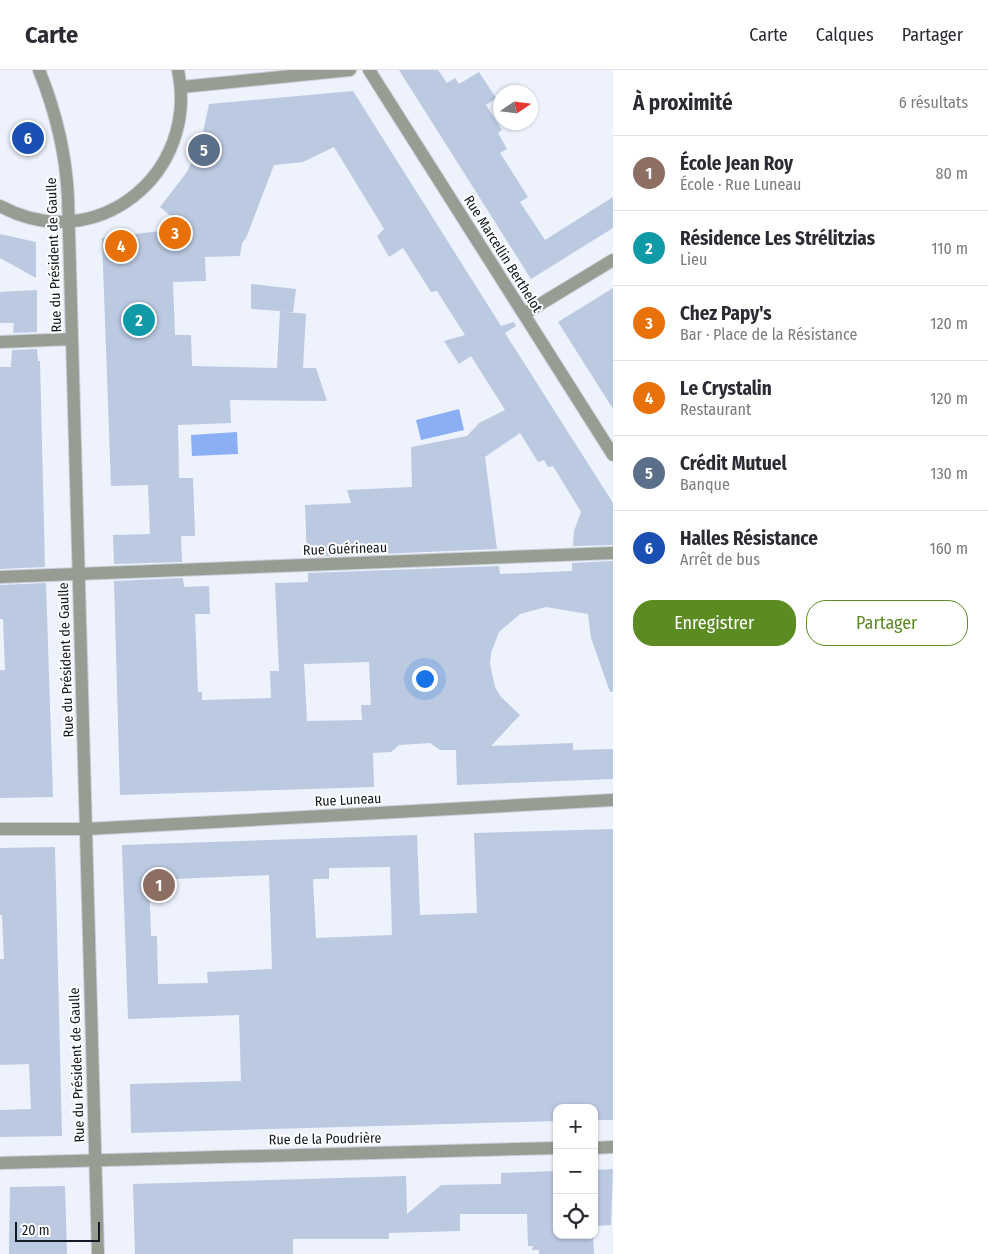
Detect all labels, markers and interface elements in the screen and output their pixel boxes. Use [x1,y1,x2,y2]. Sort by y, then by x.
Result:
text: Carte [25,21,78,49]
text: Carte [749,24,788,46]
text: Calques [816,24,874,46]
text: Partager [902,24,963,46]
north arrow [493,85,538,130]
text: À proximité [633,90,733,116]
text: 6 résultats [899,93,968,112]
pin: 6 [12,119,44,157]
pin: 5 [188,131,220,169]
text: École Jean Roy [680,152,793,175]
text: 1 [646,164,652,183]
text: 80 m [936,164,968,183]
text: École · Rue Luneau [680,175,801,194]
street label: Rue du Président de Gaulle [43,177,65,333]
street label: Rue Marcellin Berthelot [460,192,546,316]
pin: 3 [159,214,191,252]
pin: 4 [105,227,137,265]
text: Résidence Les Strélitzias [680,227,875,250]
text: 2 [645,239,653,258]
text: 110 m [931,239,968,258]
text: Lieu [680,250,707,269]
pin: 2 [123,301,155,339]
text: Chez Papy's [680,302,772,325]
text: 3 [645,314,653,333]
text: 120 m [930,314,968,333]
text: Bar · Place de la Résistance [680,325,857,344]
text: Le Crystalin [680,377,772,400]
text: 4 [645,389,653,408]
text: 120 m [930,389,968,408]
text: Restaurant [680,400,751,419]
text: Crédit Mutuel [680,452,787,475]
text: 5 [645,464,653,483]
text: 130 m [930,464,968,483]
text: Banque [680,475,730,494]
text: Halles Résistance [680,527,818,550]
street label: Rue Guérineau [303,539,387,559]
text: 6 [645,539,653,558]
text: 160 m [929,539,968,558]
text: Arrêt de bus [680,550,760,569]
street label: Rue du Président de Gaulle [55,582,77,738]
button: Enregistrer [633,600,796,646]
button: Partager [806,600,968,646]
your location [412,666,438,692]
street label: Rue Luneau [314,790,382,810]
pin: 1 [143,866,175,904]
street label: Rue du Président de Gaulle [66,987,88,1143]
map controls [553,1104,598,1239]
button: + [553,1104,598,1149]
street label: Rue de la Poudrière [269,1130,381,1148]
button: − [553,1149,598,1194]
button: locate [553,1194,598,1239]
scale bar [15,1219,100,1242]
text: 20 m [22,1222,50,1239]

